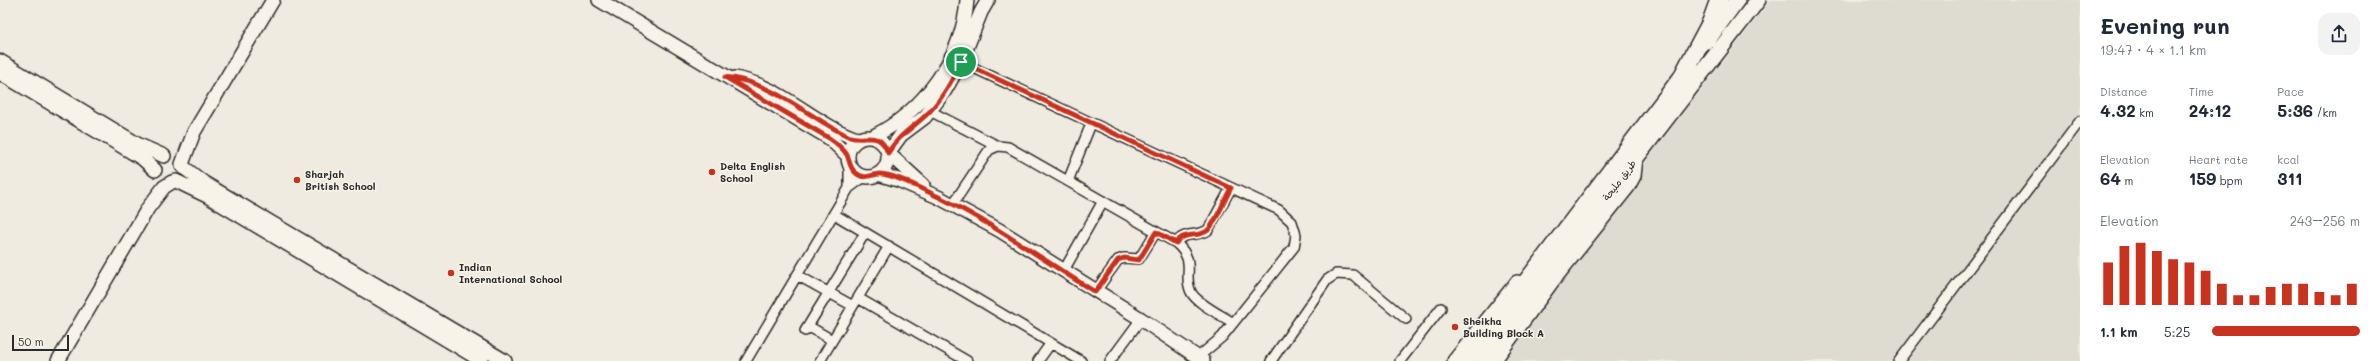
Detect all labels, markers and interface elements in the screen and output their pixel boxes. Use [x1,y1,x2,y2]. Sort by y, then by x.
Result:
text: Evening run [2100,11,2230,40]
button: share [2318,13,2360,55]
text: 19:47 · 4 × 1.1 km [2100,41,2206,58]
pin [944,45,978,79]
icon: arrive [950,51,972,73]
text: Distance [2100,84,2147,99]
text: Time [2189,84,2214,99]
text: Pace [2277,84,2304,99]
text: 4.32 [2100,99,2136,121]
text: 24:12 [2189,99,2231,121]
text: 5:36 [2277,99,2313,121]
text: km [2136,105,2154,120]
text: /km [2313,105,2337,120]
text: Elevation [2100,152,2149,167]
text: Heart rate [2189,152,2248,167]
text: kcal [2277,152,2299,167]
street label: طريق مليحة [1599,157,1639,203]
place label: Delta English School [720,159,785,185]
place label: Sharjah British School [305,167,376,193]
marker: Delta English School [707,167,717,177]
text: 64 [2100,167,2121,189]
text: 159 [2189,167,2216,189]
text: 311 [2277,167,2303,189]
text: m [2121,173,2133,188]
text: bpm [2216,173,2242,188]
marker: Sharjah British School [292,175,302,185]
text: Elevation [2100,212,2158,229]
text: 243–256 m [2290,212,2360,229]
place label: Indian International School [459,260,563,286]
marker: Indian International School [446,268,456,278]
place label: Sheikha Building Block A [1463,314,1544,340]
marker: Sheikha Building Block A [1450,322,1460,332]
text: 1.1 km [2100,323,2138,340]
text: 5:25 [2164,323,2190,340]
scale bar [12,333,69,352]
text: 50 m [18,334,44,349]

